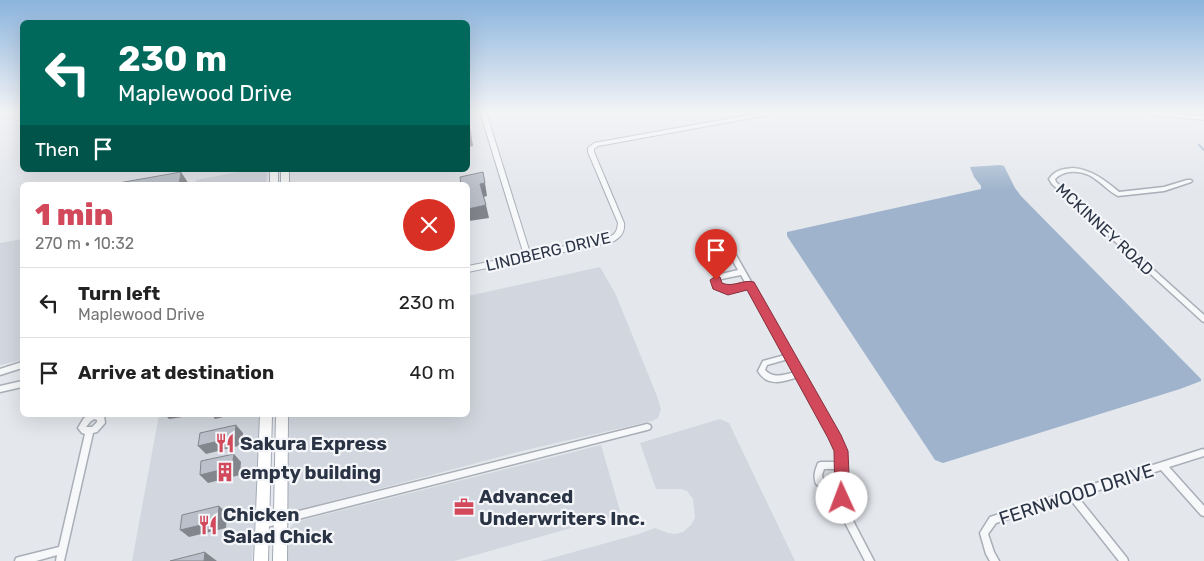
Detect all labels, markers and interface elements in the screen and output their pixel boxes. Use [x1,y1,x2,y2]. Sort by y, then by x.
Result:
text: 230 m [118,38,227,80]
icon: left [35,40,100,105]
text: Maplewood Drive [118,80,292,107]
icon: arrive [89,135,117,163]
text: Then [35,138,79,161]
street label: MCKINNEY ROAD [1052,179,1157,279]
text: 1 min [35,197,113,233]
button: close [403,199,455,251]
street label: LINDBERG DRIVE [484,228,612,275]
pin [695,229,737,280]
text: 270 m · 10:32 [35,234,134,253]
icon: arrive [702,236,730,264]
text: Turn left [78,282,160,305]
icon: left [35,289,63,317]
text: 230 m [399,291,455,314]
text: Maplewood Drive [78,305,205,324]
icon: arrive [35,359,63,387]
text: Arrive at destination [78,361,274,384]
text: 40 m [410,361,455,384]
restaurant icon: Sakura Express [214,432,236,454]
place label: Sakura Express [240,432,387,455]
street label: FERNWOOD DRIVE [996,459,1156,530]
building icon: empty building [214,461,236,483]
place label: empty building [240,461,381,484]
position arrow [815,471,867,523]
place label: Advanced Underwriters Inc. [479,485,645,530]
office icon: Advanced Underwriters Inc. [453,496,475,518]
place label: Chicken Salad Chick [223,503,333,548]
restaurant icon: Chicken Salad Chick [197,514,219,536]

